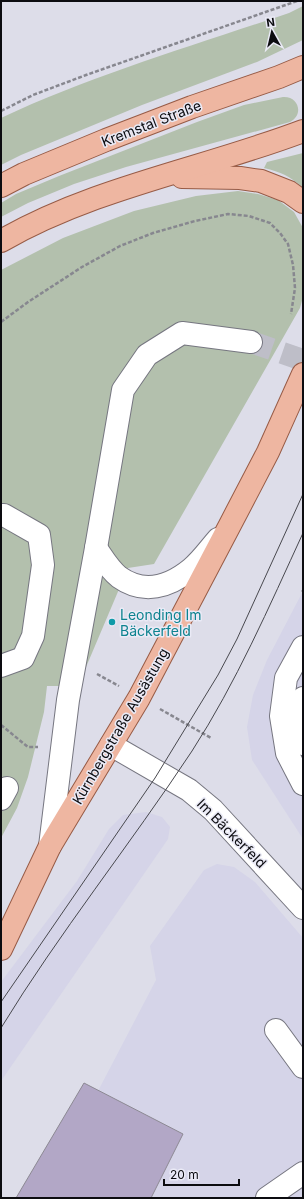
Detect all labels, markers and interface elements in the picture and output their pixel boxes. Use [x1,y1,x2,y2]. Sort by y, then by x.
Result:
north arrow [252,12,292,52]
text: N [265,15,276,30]
street label: Kremstal Straße [99,96,203,150]
place label: Leonding Im Bäckerfeld [120,606,202,639]
marker: Leonding Im Bäckerfeld [107,617,117,627]
street label: Kürnbergstraße Ausästung [68,645,172,807]
street label: Im Bäckerfeld [194,795,270,871]
scale bar [164,1161,239,1187]
text: 20 m [170,1167,199,1182]

